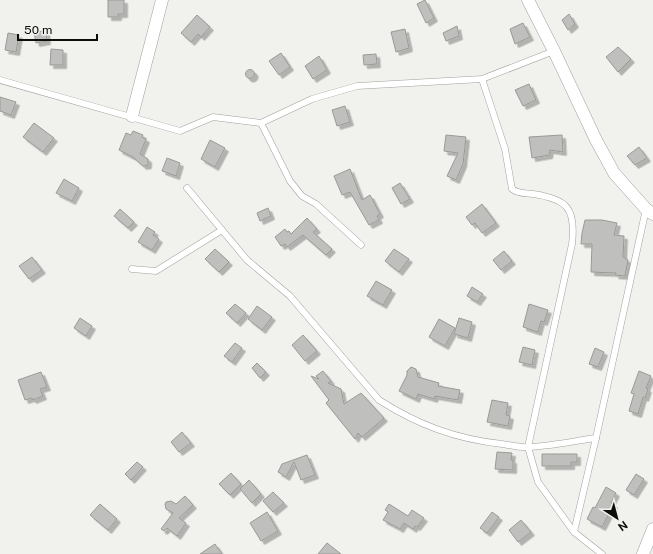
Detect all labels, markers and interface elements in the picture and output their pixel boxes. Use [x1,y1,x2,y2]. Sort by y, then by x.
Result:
scale bar [18,16,97,42]
text: 50 m [24,23,52,37]
north arrow [597,498,637,538]
text: N [616,519,630,533]

